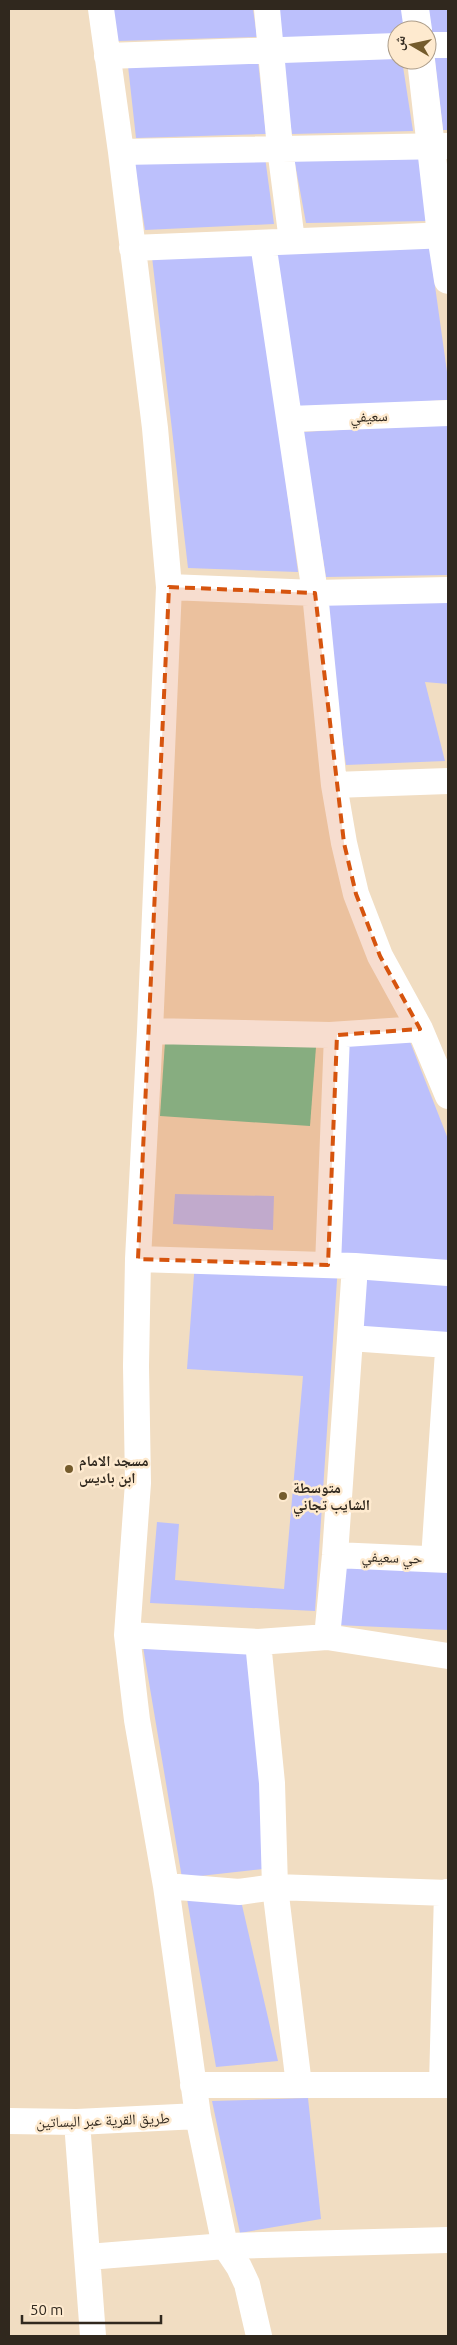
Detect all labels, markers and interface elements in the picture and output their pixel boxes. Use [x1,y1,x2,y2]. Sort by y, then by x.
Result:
north arrow [387,20,437,70]
text: ش [390,34,409,52]
street label: سعيفي [350,407,388,429]
place label: مسجد الامام ابن باديس [79,1452,149,1487]
marker: مسجد الامام ابن باديس [63,1463,75,1475]
place label: متوسطة الشايب تجاني [293,1479,370,1516]
marker: متوسطة الشايب تجاني [277,1490,289,1502]
street label: حي سعيفي [361,1547,423,1570]
street label: طريق القرية عبر البساتين [36,2109,170,2133]
scale bar [22,2292,161,2324]
text: 50 m [30,2301,63,2318]

